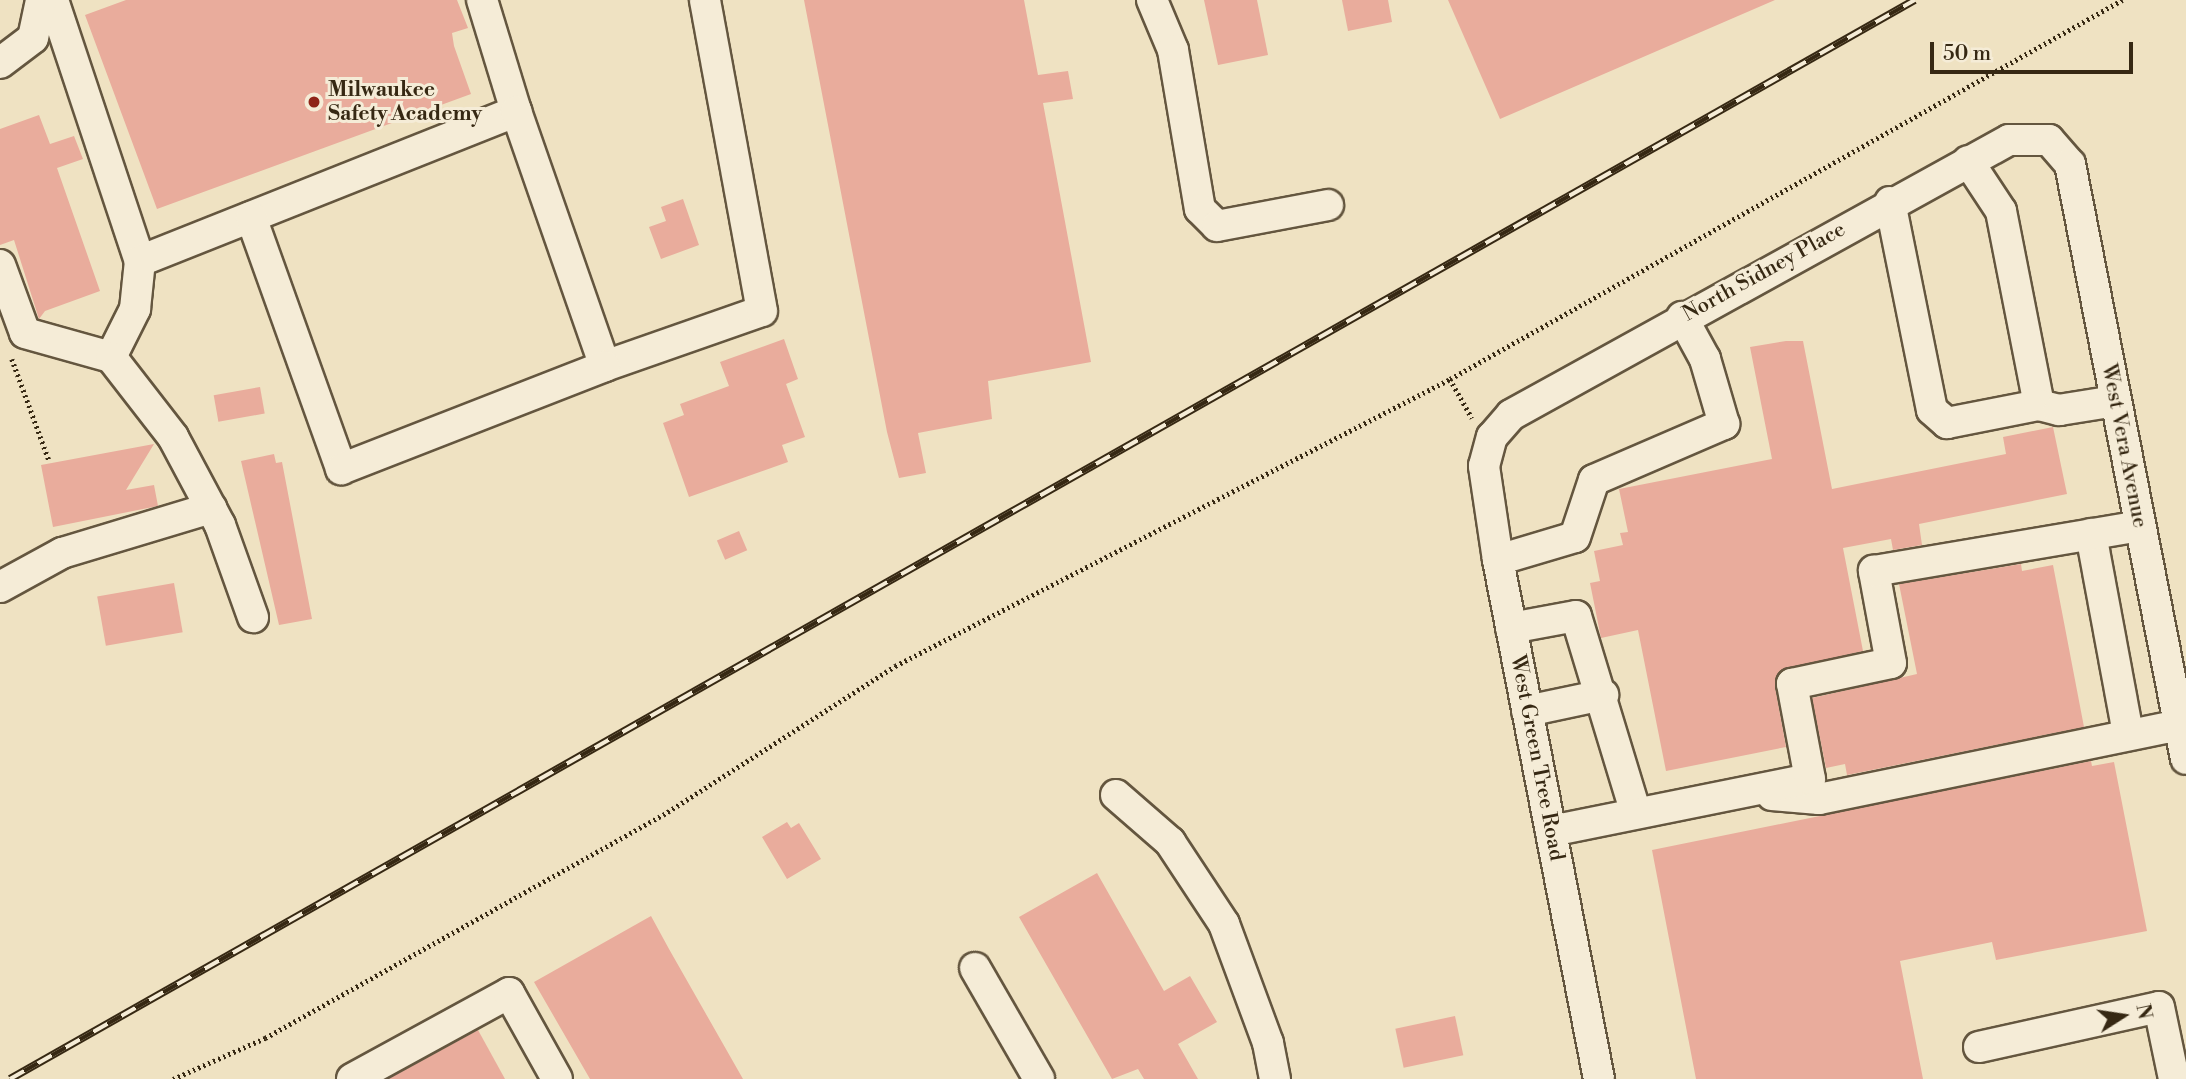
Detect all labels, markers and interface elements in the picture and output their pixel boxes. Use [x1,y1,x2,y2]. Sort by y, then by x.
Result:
scale bar [1934,28,2137,72]
text: 50 m [1943,41,1991,67]
place label: Milwaukee Safety Academy [328,77,482,127]
marker: Milwaukee Safety Academy [306,94,322,110]
street label: North Sidney Place [1678,217,1850,327]
street label: West Vera Avenue [2096,362,2152,530]
street label: West Green Tree Road [1505,653,1569,863]
north arrow [2088,981,2158,1051]
text: N [2130,1002,2157,1021]

